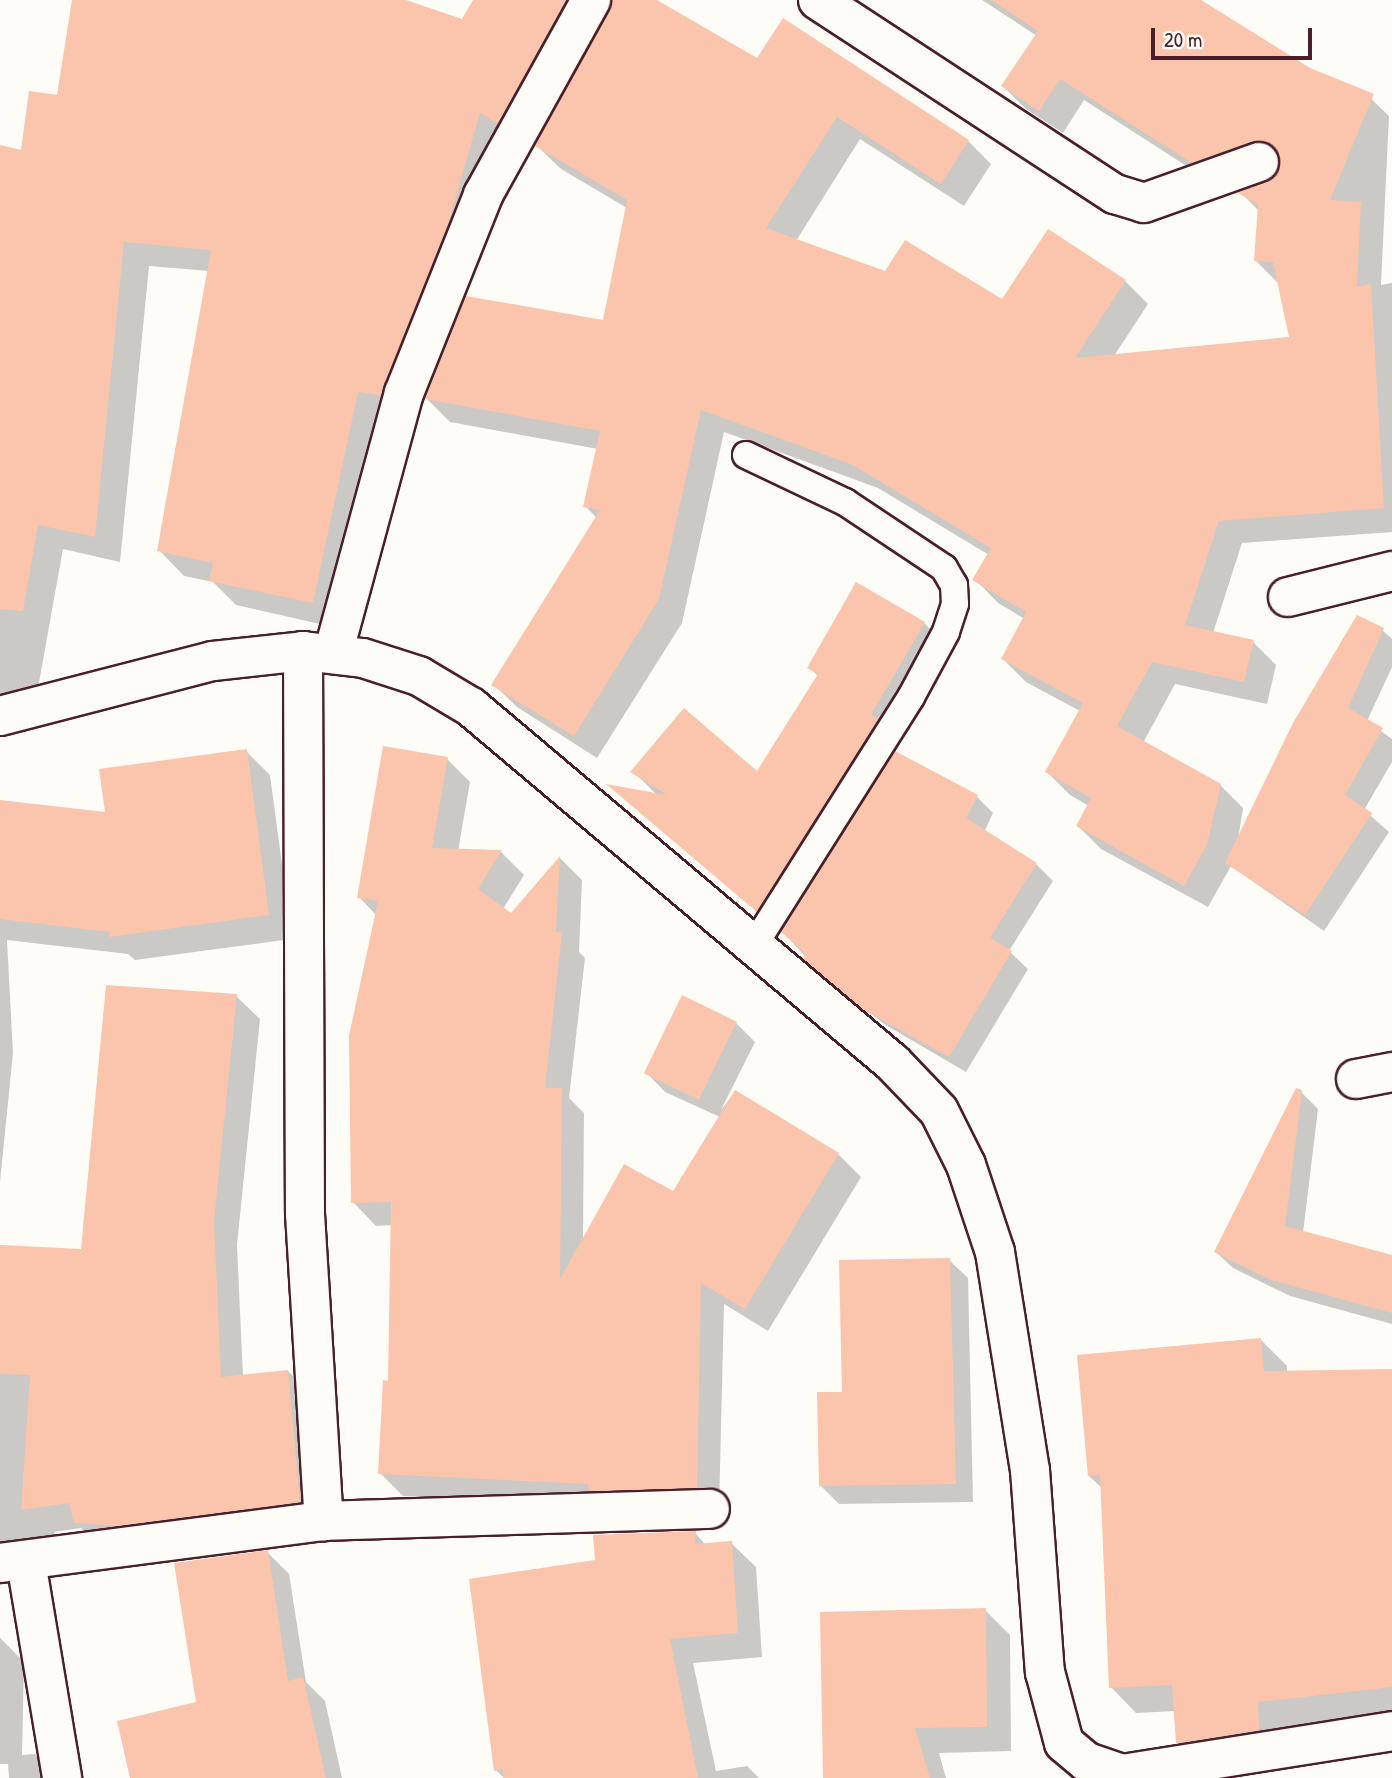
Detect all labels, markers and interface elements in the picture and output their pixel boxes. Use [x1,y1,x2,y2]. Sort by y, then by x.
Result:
scale bar [1154,14,1315,58]
text: 20 m [1164,25,1202,54]

